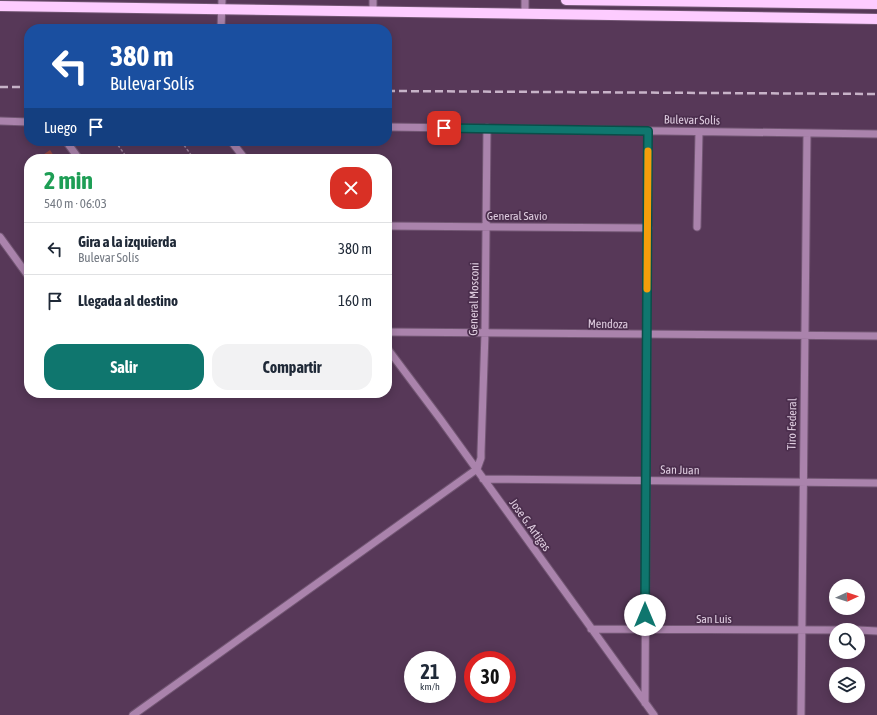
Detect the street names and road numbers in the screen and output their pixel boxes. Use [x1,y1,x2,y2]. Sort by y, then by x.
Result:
street label: Bulevar Solís [664,113,720,127]
street label: General Savio [487,209,548,223]
street label: General Mosconi [466,262,482,336]
street label: Mendoza [588,317,628,331]
street label: Tiro Federal [785,397,799,450]
street label: San Juan [660,463,700,477]
street label: Jose G. Artigas [506,496,554,554]
street label: San Luis [696,612,732,626]

